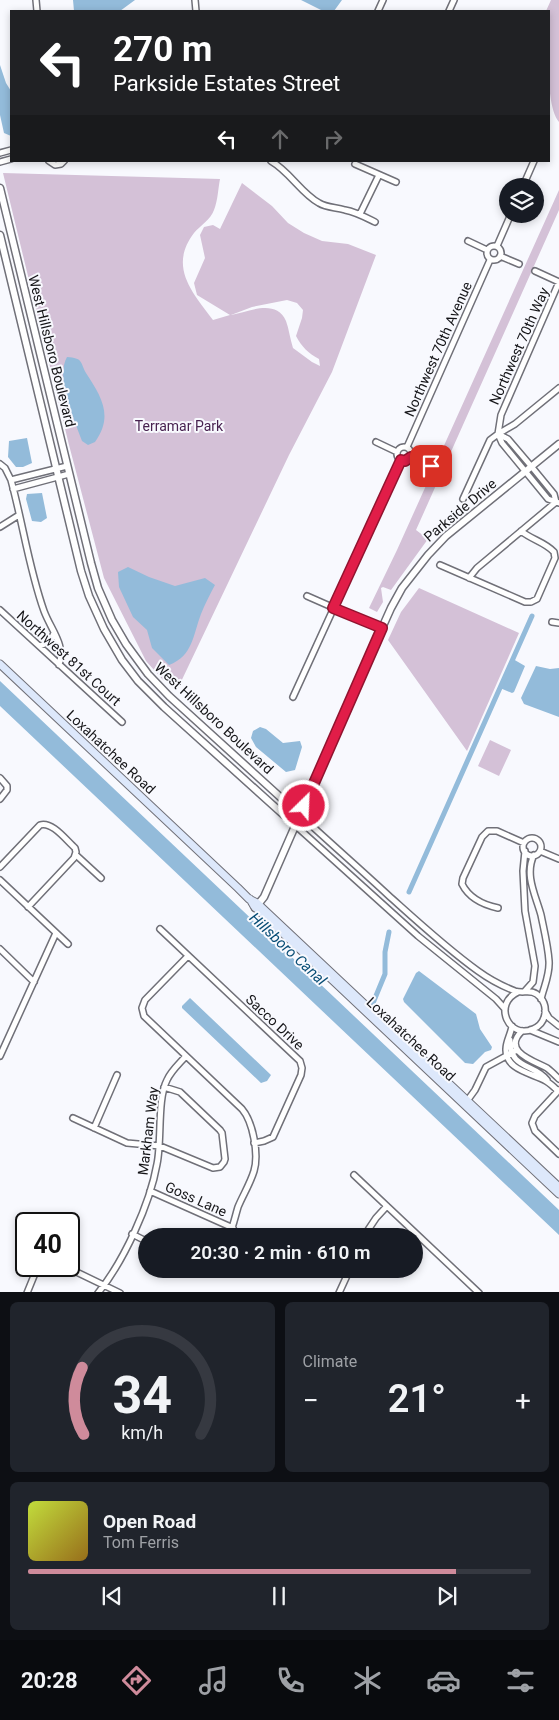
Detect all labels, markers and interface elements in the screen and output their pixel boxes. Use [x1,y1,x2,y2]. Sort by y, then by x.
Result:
text: 270 m [113,29,212,70]
icon: left [30,30,95,95]
text: Parkside Estates Street [113,71,340,96]
icon: left [213,125,241,153]
icon: ahead [266,125,294,153]
icon: right [319,125,347,153]
map controls [499,178,544,223]
button: layers [499,178,544,223]
street label: West Hillsboro Boulevard [25,273,79,429]
street label: Northwest 70th Avenue [401,279,475,419]
street label: Northwest 70th Way [486,285,552,407]
park label: Terramar Park [135,418,224,434]
pin [410,445,452,487]
icon: arrive [417,452,445,480]
street label: Parkside Drive [421,475,499,545]
street label: Northwest 81st Court [14,607,124,709]
street label: West Hillsboro Boulevard [151,659,277,777]
street label: Loxahatchee Road [63,707,159,797]
position arrow [277,779,329,831]
water label: Hillsboro Canal [246,909,331,990]
street label: Sacco Drive [243,991,307,1053]
street label: Loxahatchee Road [363,994,459,1084]
street label: Markham Way [135,1085,161,1176]
street label: Goss Lane [163,1178,229,1220]
speed limit sign: 40 [15,1212,80,1277]
text: 20:30 · 2 min · 610 m [190,1241,371,1264]
text: Climate [303,1352,357,1371]
text: 34 [112,1365,172,1426]
text: 21° [388,1377,446,1421]
text: − [303,1384,319,1417]
text: + [515,1384,531,1417]
text: km/h [121,1422,163,1443]
text: Open Road [103,1510,196,1533]
text: Tom Ferris [103,1533,179,1552]
icon: previous [98,1582,126,1610]
icon: pause [265,1582,293,1610]
icon: next [433,1582,461,1610]
icon: directions [119,1663,154,1698]
icon: music [196,1663,231,1698]
icon: phone [273,1663,308,1698]
icon: climate [350,1663,385,1698]
icon: car [426,1663,461,1698]
icon: filters [503,1663,538,1698]
text: 20:28 [21,1668,78,1693]

